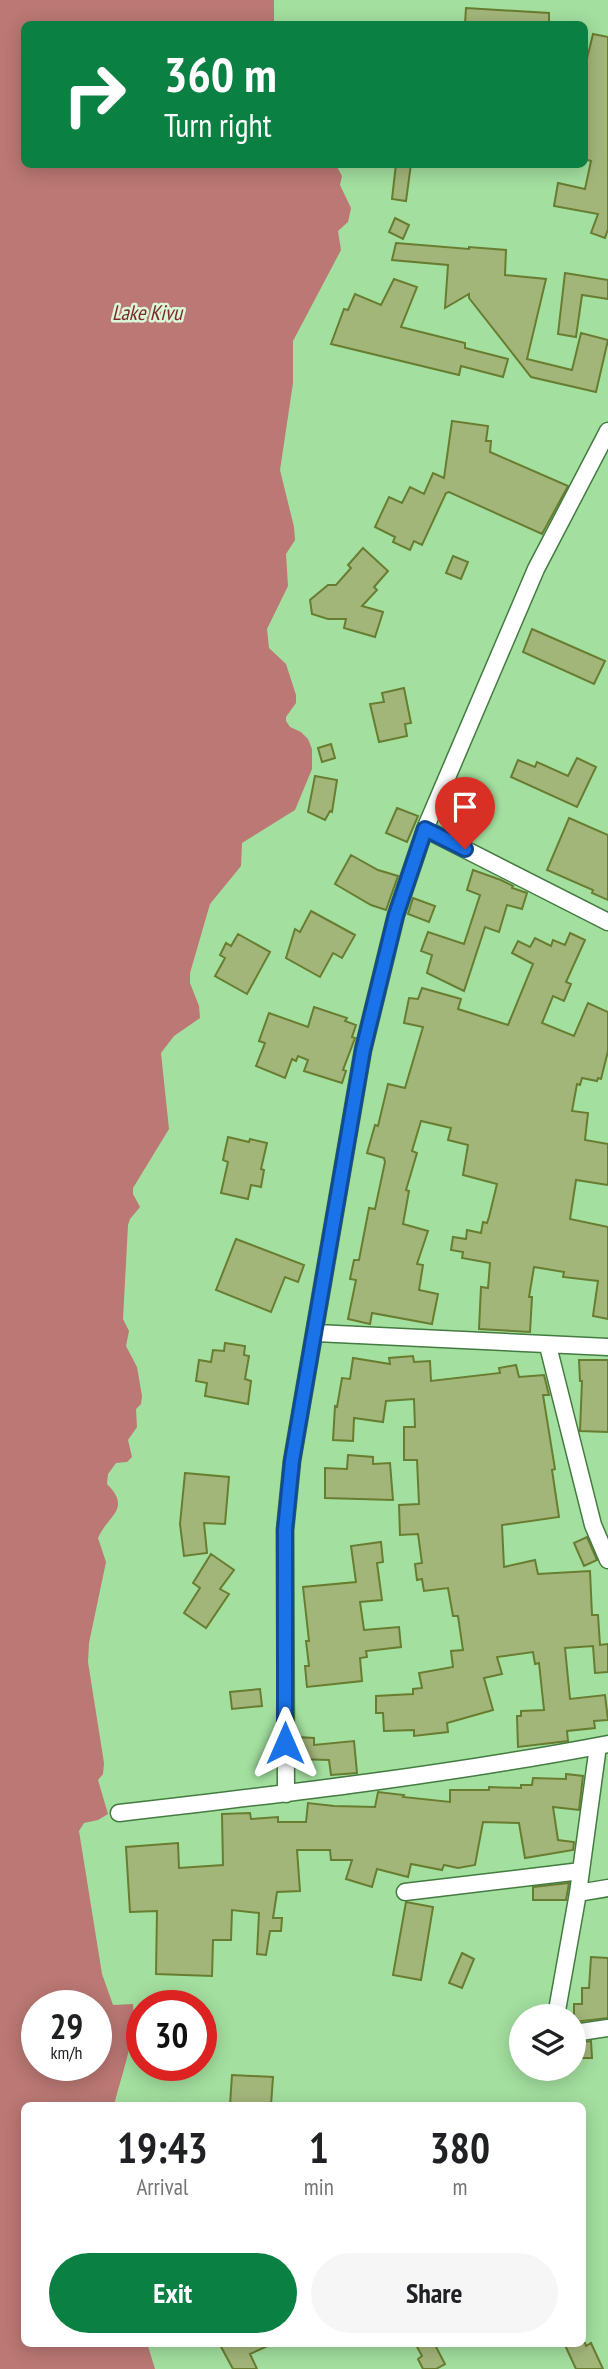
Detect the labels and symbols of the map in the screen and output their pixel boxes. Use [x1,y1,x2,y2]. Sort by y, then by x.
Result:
water label: Lake Kivu [112,299,184,326]
pin [435,777,495,849]
position arrow [248,1706,322,1780]
speed limit sign: 30 [126,1990,217,2081]

